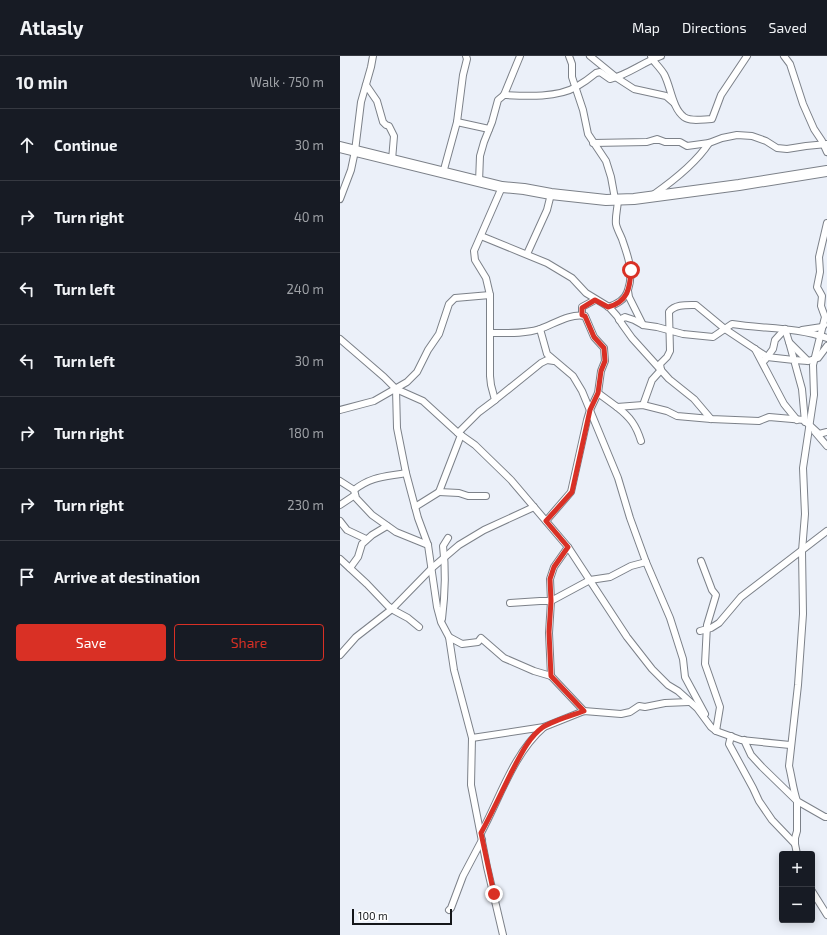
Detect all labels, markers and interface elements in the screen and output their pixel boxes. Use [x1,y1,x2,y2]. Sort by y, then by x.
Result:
text: Atlasly [20,16,84,39]
text: Map [632,19,660,36]
text: Directions [682,19,747,36]
text: Saved [769,19,807,36]
text: 10 min [16,72,68,92]
text: Walk · 750 m [250,74,324,90]
icon: ahead [16,134,38,156]
text: Continue [54,136,117,154]
text: 30 m [295,137,324,153]
icon: right [16,206,38,228]
text: Turn right [54,208,124,226]
text: 40 m [294,209,324,225]
route start [622,261,640,279]
icon: left [16,278,38,300]
text: Turn left [54,280,115,298]
text: 240 m [287,281,324,297]
icon: left [16,350,38,372]
text: Turn left [54,352,115,370]
text: 30 m [295,353,324,369]
icon: right [16,422,38,444]
text: Turn right [54,424,124,442]
text: 180 m [289,425,324,441]
icon: right [16,494,38,516]
text: Turn right [54,496,124,514]
text: 230 m [287,497,324,513]
icon: arrive [16,566,38,588]
text: Arrive at destination [54,568,200,586]
button: Save [16,624,166,661]
button: Share [174,624,324,661]
map controls [779,851,815,923]
button: + [779,851,815,887]
route end [485,885,503,903]
button: − [779,887,815,923]
scale bar [352,907,452,926]
text: 100 m [358,909,388,922]

